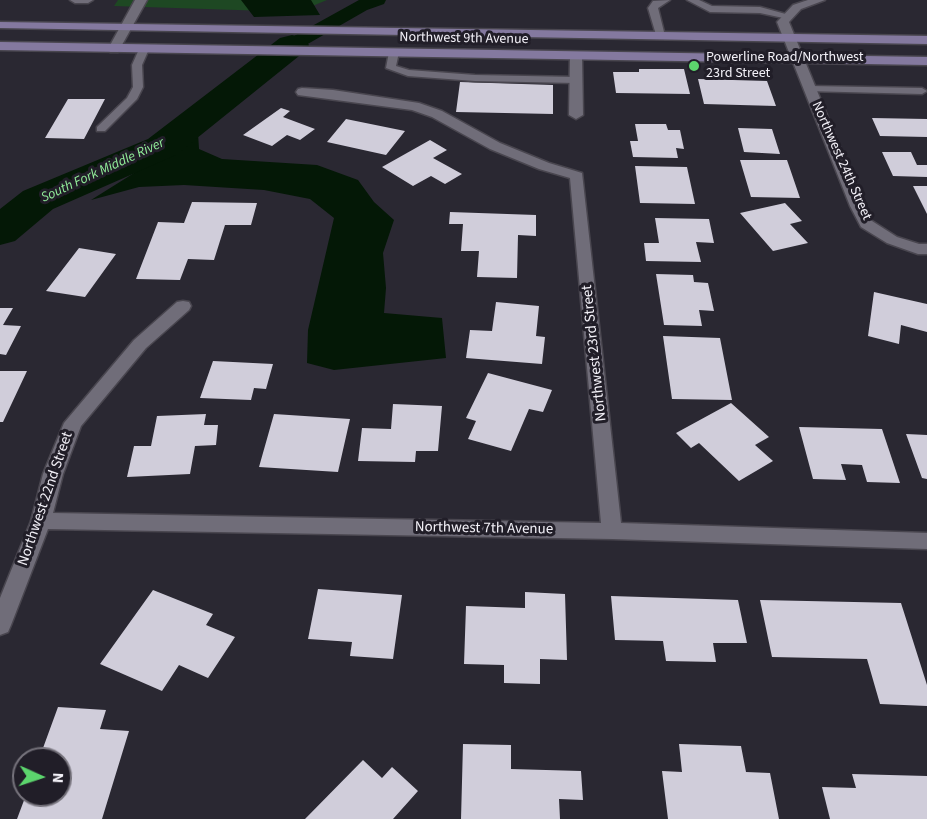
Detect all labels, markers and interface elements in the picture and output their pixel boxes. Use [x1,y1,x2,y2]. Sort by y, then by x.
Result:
street label: Northwest 9th Avenue [399,29,529,49]
place label: Powerline Road/Northwest 23rd Street [706,50,863,82]
marker: Powerline Road/Northwest 23rd Street [687,59,701,73]
street label: Northwest 24th Street [807,99,875,223]
water label: South Fork Middle River [39,135,167,207]
street label: Northwest 23rd Street [579,284,611,422]
street label: Northwest 22nd Street [15,430,77,568]
street label: Northwest 7th Avenue [415,519,553,539]
north arrow [12,747,72,807]
text: N [47,772,69,784]

